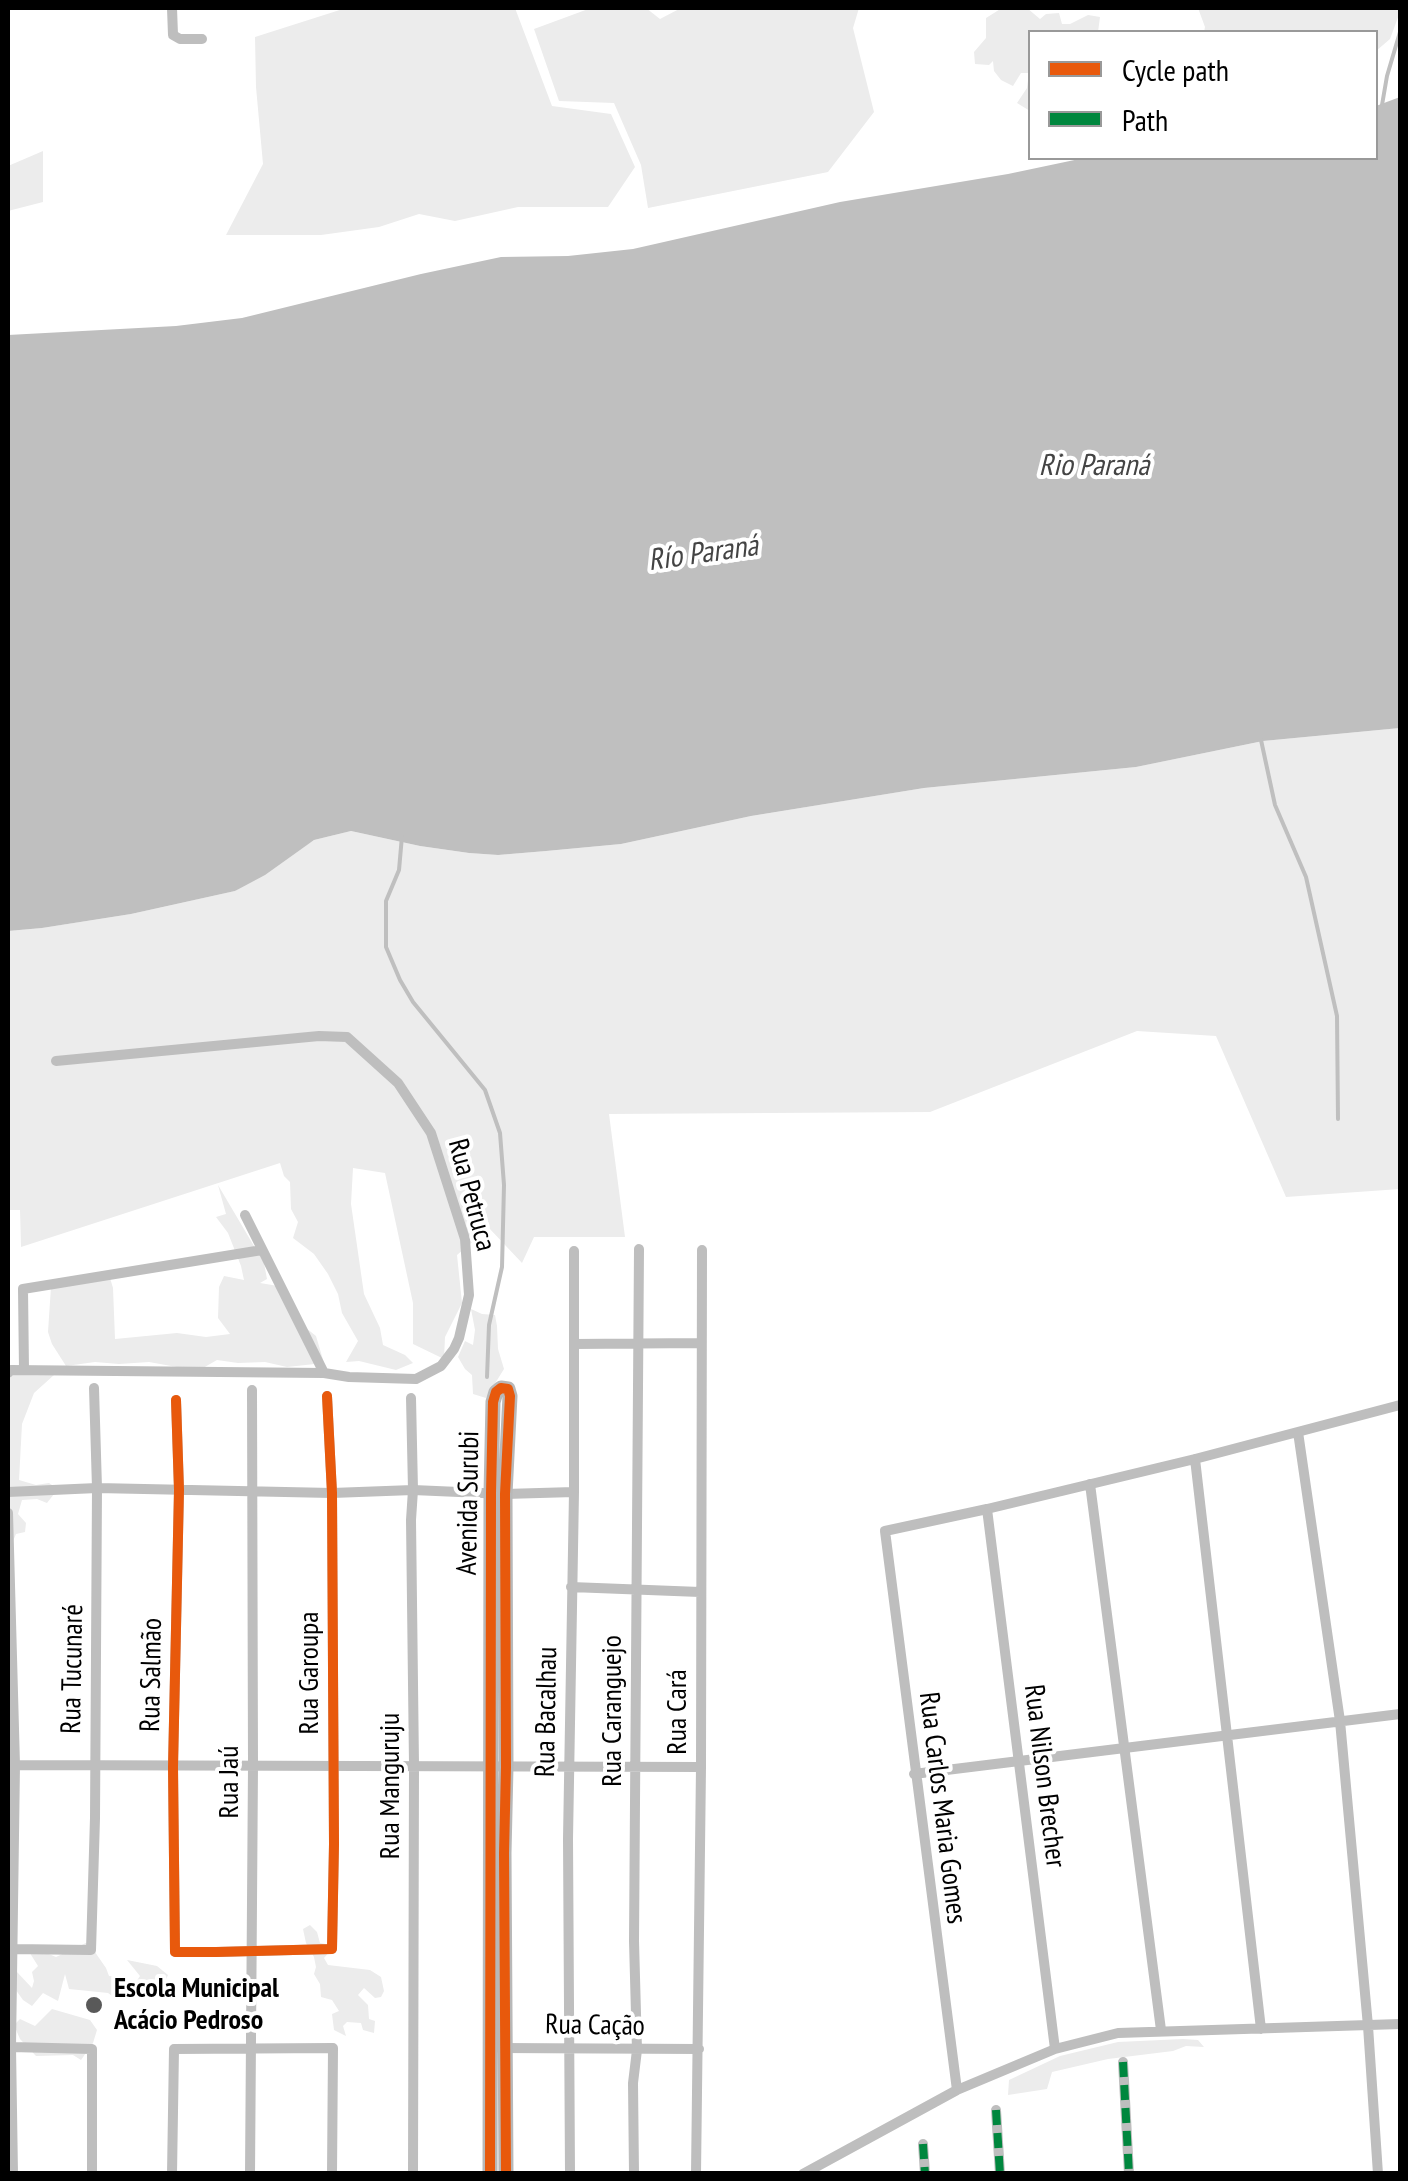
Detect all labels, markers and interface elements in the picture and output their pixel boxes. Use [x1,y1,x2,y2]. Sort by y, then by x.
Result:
legend [1028,30,1378,160]
text: Cycle path [1122,50,1229,89]
text: Path [1122,100,1168,139]
water label: Rio Paraná [1039,448,1149,484]
water label: Río Paraná [646,528,760,580]
street label: Rua Petruca [440,1135,502,1255]
street label: Avenida Surubi [451,1430,487,1576]
street label: Rua Tucunaré [55,1604,91,1734]
street label: Rua Garoupa [293,1611,327,1735]
street label: Rua Salmão [134,1618,170,1732]
street label: Rua Caranguejo [596,1635,630,1787]
street label: Rua Bacalhau [529,1646,565,1778]
street label: Rua Cará [661,1669,695,1755]
street label: Rua Nilson Brecher [1016,1683,1072,1869]
street label: Rua Carlos Maria Gomes [911,1690,973,1926]
street label: Rua Manguruju [374,1713,408,1859]
street label: Rua Jaú [213,1746,247,1818]
place label: Escola Municipal Acácio Pedroso [114,1972,279,2038]
marker: Escola Municipal Acácio Pedroso [83,1994,105,2016]
street label: Rua Cação [545,2008,645,2044]

